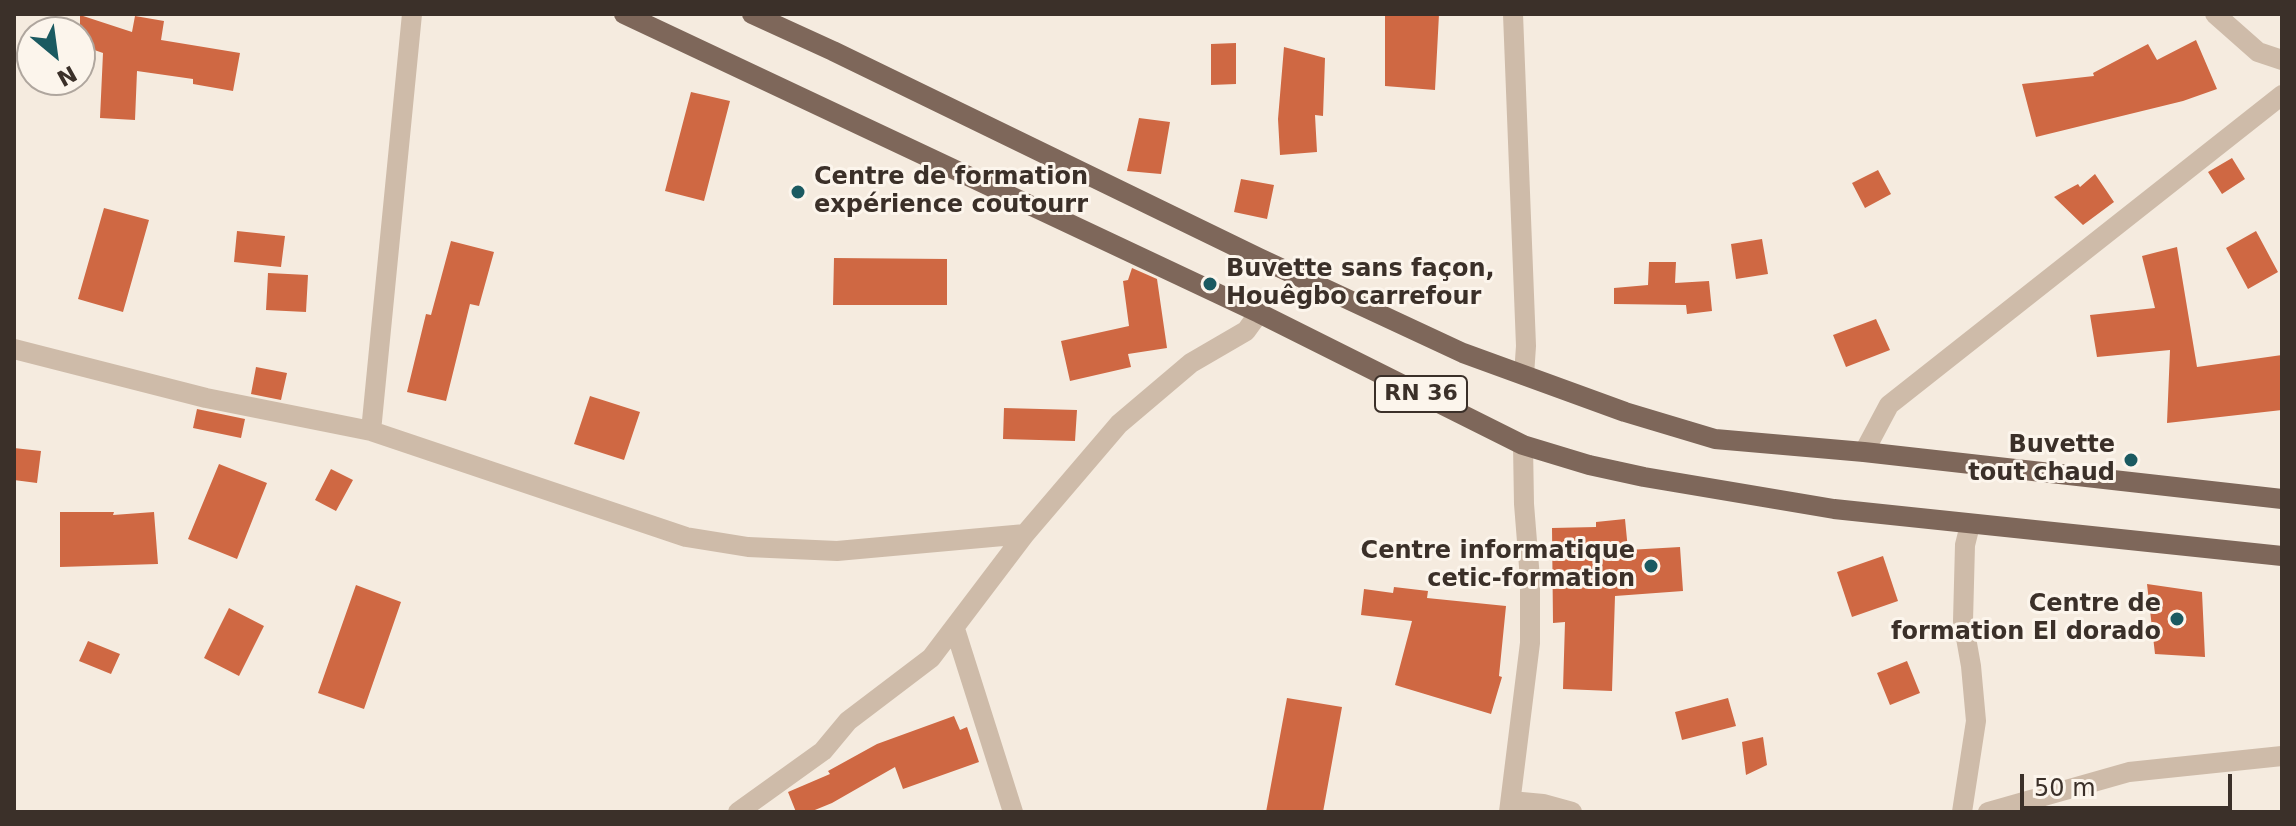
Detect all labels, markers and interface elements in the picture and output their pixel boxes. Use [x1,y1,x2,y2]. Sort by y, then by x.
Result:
north arrow [16,16,96,96]
text: N [53,60,81,91]
place label: Centre de formation expérience coutourr [814,164,1088,220]
marker: Centre de formation expérience coutourr [789,183,807,201]
place label: Buvette sans façon, Houêgbo carrefour [1226,256,1495,312]
marker: Buvette sans façon, Houêgbo carrefour [1201,275,1219,293]
road number: RN 36 [1375,376,1467,412]
place label: Buvette tout chaud [1968,432,2115,488]
marker: Buvette tout chaud [2122,451,2140,469]
place label: Centre informatique cetic-formation [1361,538,1635,594]
marker: Centre informatique cetic-formation [1642,557,1660,575]
place label: Centre de formation El dorado [1891,591,2161,647]
marker: Centre de formation El dorado [2168,610,2186,628]
scale bar [2024,758,2236,808]
text: 50 m [2034,774,2096,802]

